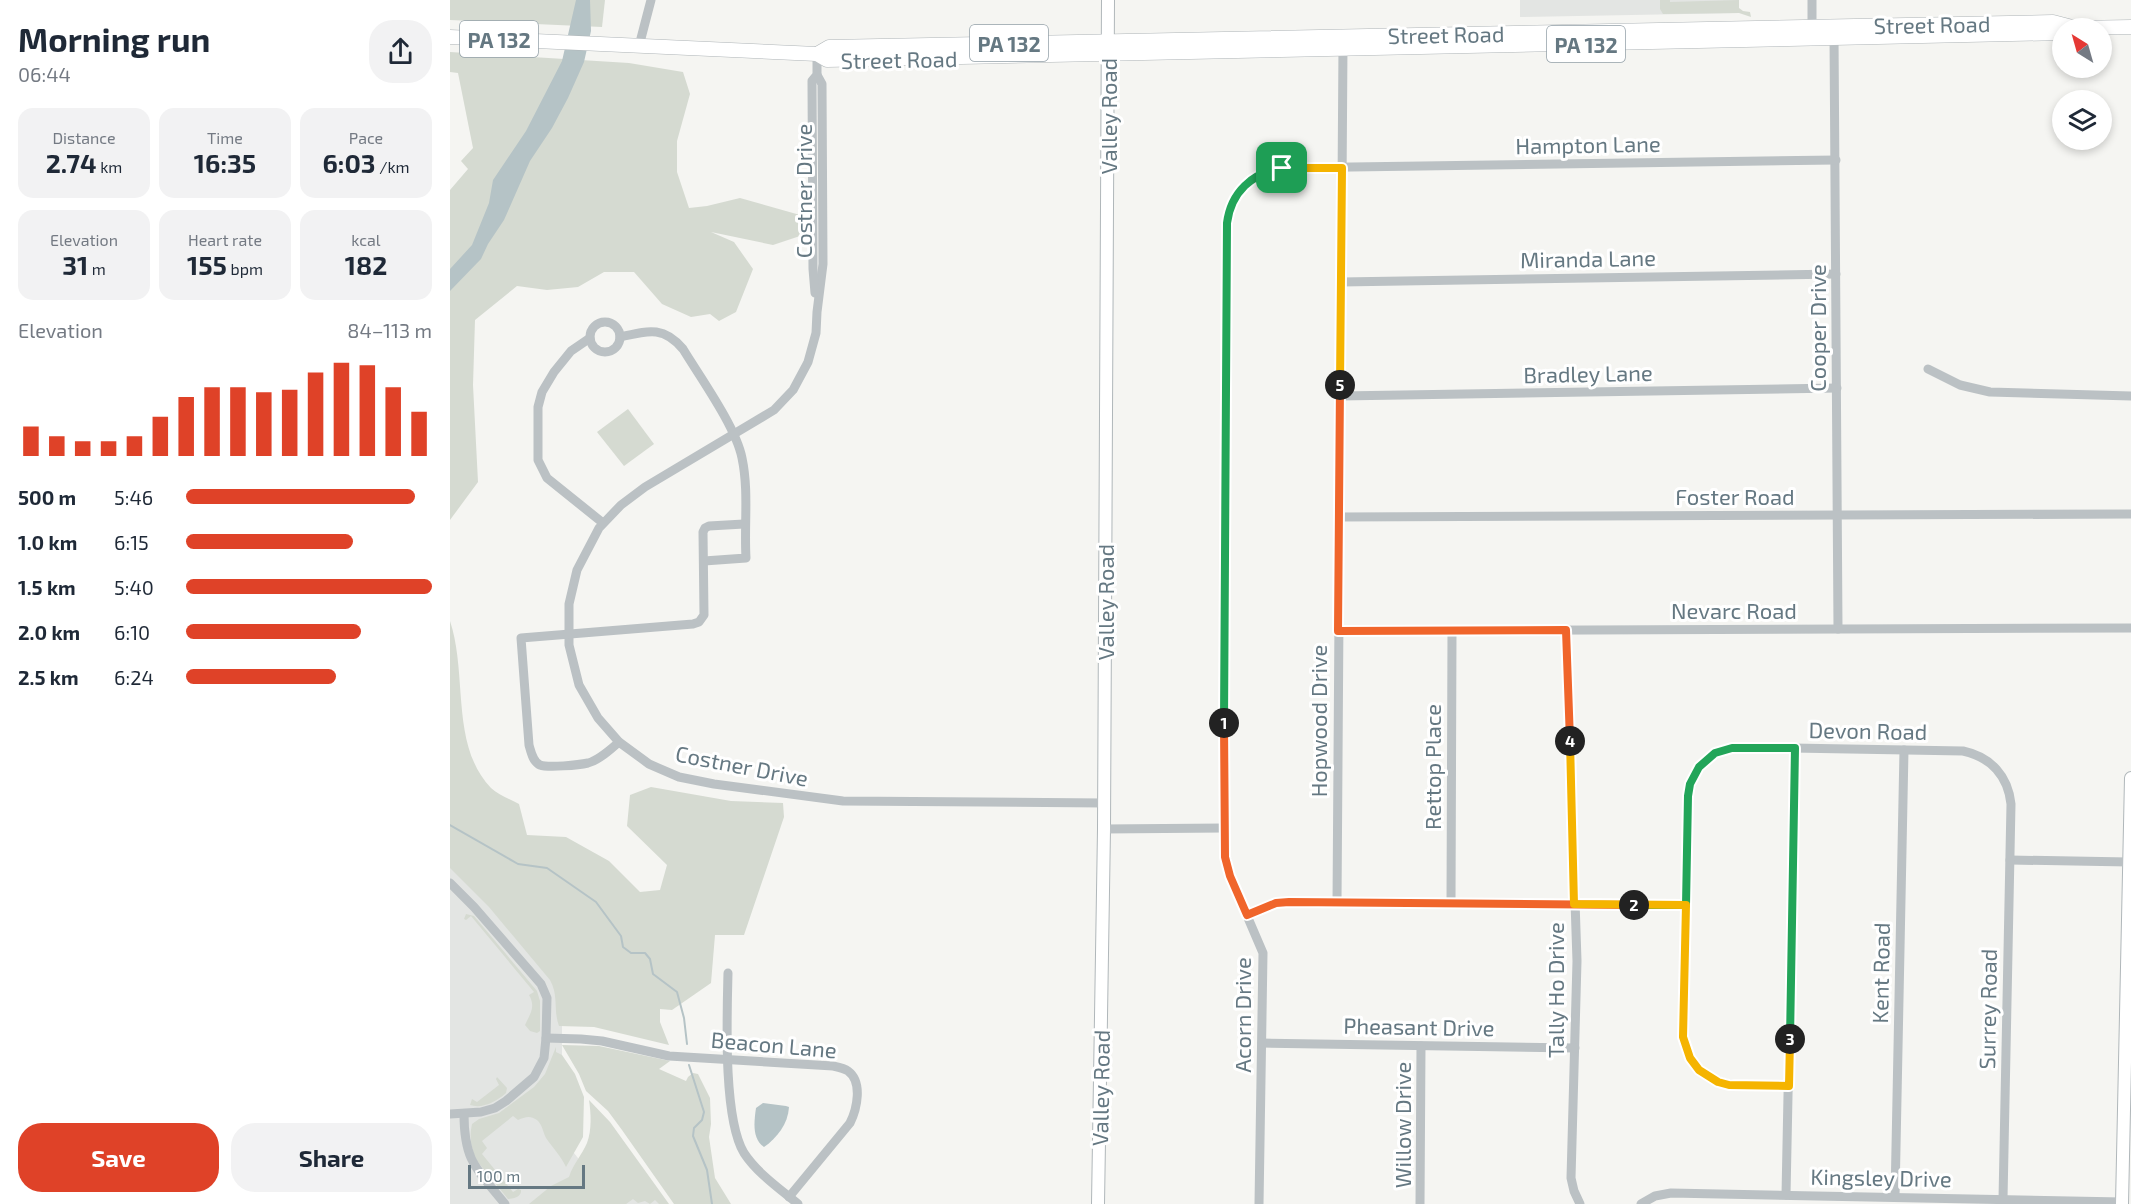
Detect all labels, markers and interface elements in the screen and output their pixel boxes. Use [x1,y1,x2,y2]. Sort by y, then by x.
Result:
street label: Street Road [1873,10,1991,38]
north arrow [2052,18,2112,78]
map controls [2052,18,2112,150]
text: Morning run [18,19,210,59]
button: share [369,20,432,83]
street label: Street Road [1387,20,1505,48]
road number: PA 132 [460,21,538,57]
road number: PA 132 [970,25,1048,61]
road number: PA 132 [1547,26,1625,62]
street label: Street Road [840,45,958,73]
street label: Valley Road [1095,58,1121,174]
text: 06:44 [18,62,71,86]
button: layers [2052,90,2112,150]
street label: Costner Drive [790,124,816,258]
text: Distance [52,128,116,147]
text: Time [207,128,243,147]
text: Pace [349,128,383,147]
street label: Hampton Lane [1515,130,1661,158]
pin [1256,142,1307,193]
text: 2.74 [46,147,97,178]
text: 16:35 [194,147,256,178]
text: 6:03 [322,147,376,178]
icon: arrive [1265,151,1298,184]
text: km [97,157,122,176]
text: /km [376,157,410,176]
text: Elevation [50,230,118,249]
text: Heart rate [188,230,262,249]
text: kcal [351,230,381,249]
street label: Miranda Lane [1520,244,1656,272]
text: 31 [62,249,88,280]
text: 155 [187,249,227,280]
text: 182 [345,249,387,280]
text: m [88,259,106,278]
text: bpm [227,259,263,278]
street label: Cooper Drive [1804,264,1830,392]
text: Elevation [18,318,103,342]
text: 84–113 m [347,318,432,342]
street label: Bradley Lane [1523,359,1653,387]
pin: 5 [1325,370,1355,400]
text: 5 [1336,375,1344,394]
street label: Foster Road [1675,483,1795,509]
text: 500 m [18,485,76,509]
text: 5:46 [114,485,153,509]
text: 1.0 km [18,530,77,554]
text: 6:15 [114,530,149,554]
street label: Valley Road [1092,544,1118,660]
text: 1.5 km [18,575,76,599]
text: 5:40 [114,575,154,599]
street label: Nevarc Road [1671,597,1797,623]
text: 2.0 km [18,620,80,644]
text: 6:10 [114,620,150,644]
street label: Hopwood Drive [1305,645,1331,797]
text: 2.5 km [18,665,79,689]
text: 6:24 [114,665,154,689]
street label: Rettop Place [1419,704,1445,830]
pin: 1 [1209,708,1239,738]
text: 1 [1221,713,1227,732]
street label: Devon Road [1808,716,1928,744]
pin: 4 [1555,726,1585,756]
text: 4 [1565,731,1575,750]
street label: Costner Drive [673,739,811,791]
pin: 2 [1619,890,1649,920]
text: 2 [1629,895,1639,914]
street label: Tally Ho Drive [1542,922,1568,1058]
street label: Kent Road [1866,922,1894,1024]
street label: Surrey Road [1973,948,2001,1070]
street label: Acorn Drive [1229,957,1255,1073]
street label: Pheasant Drive [1343,1012,1495,1040]
pin: 3 [1775,1024,1805,1054]
street label: Beacon Lane [710,1026,838,1062]
text: 3 [1785,1029,1795,1048]
street label: Valley Road [1086,1030,1114,1146]
street label: Willow Drive [1389,1062,1415,1188]
button: Save [18,1123,219,1192]
button: Share [231,1123,432,1192]
scale bar [468,1162,585,1190]
street label: Kingsley Drive [1810,1163,1952,1191]
text: 100 m [477,1166,520,1185]

